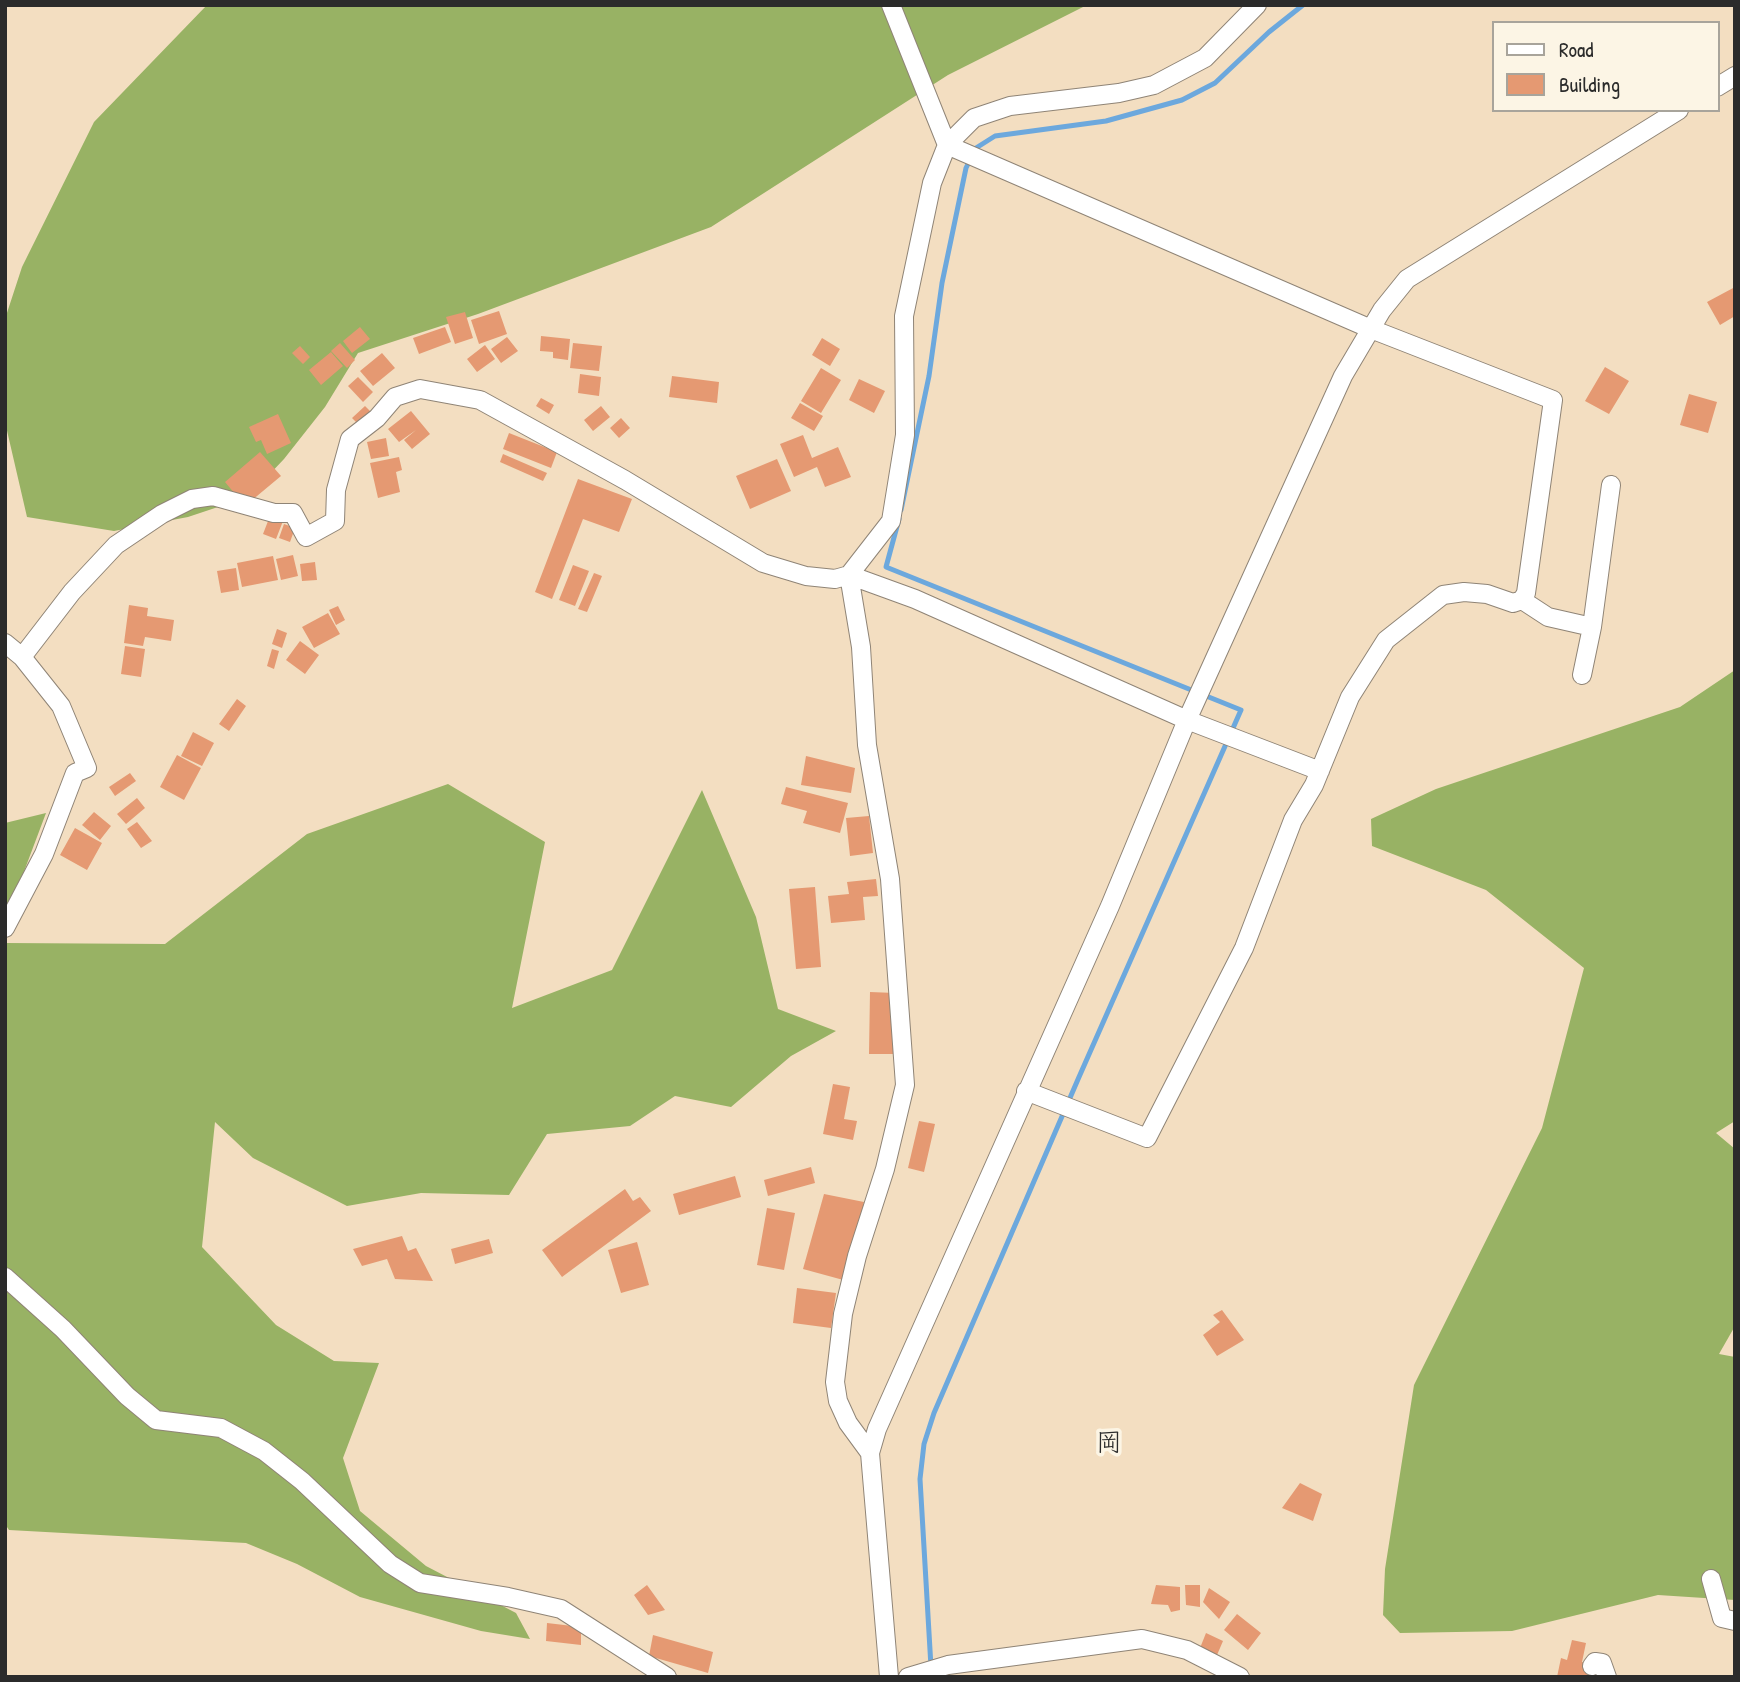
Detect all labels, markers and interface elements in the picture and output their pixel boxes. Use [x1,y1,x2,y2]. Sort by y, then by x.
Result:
legend [1492,21,1719,112]
text: Road [1559,35,1593,64]
text: Building [1559,70,1620,99]
district label: 岡 [1096,1428,1122,1460]

